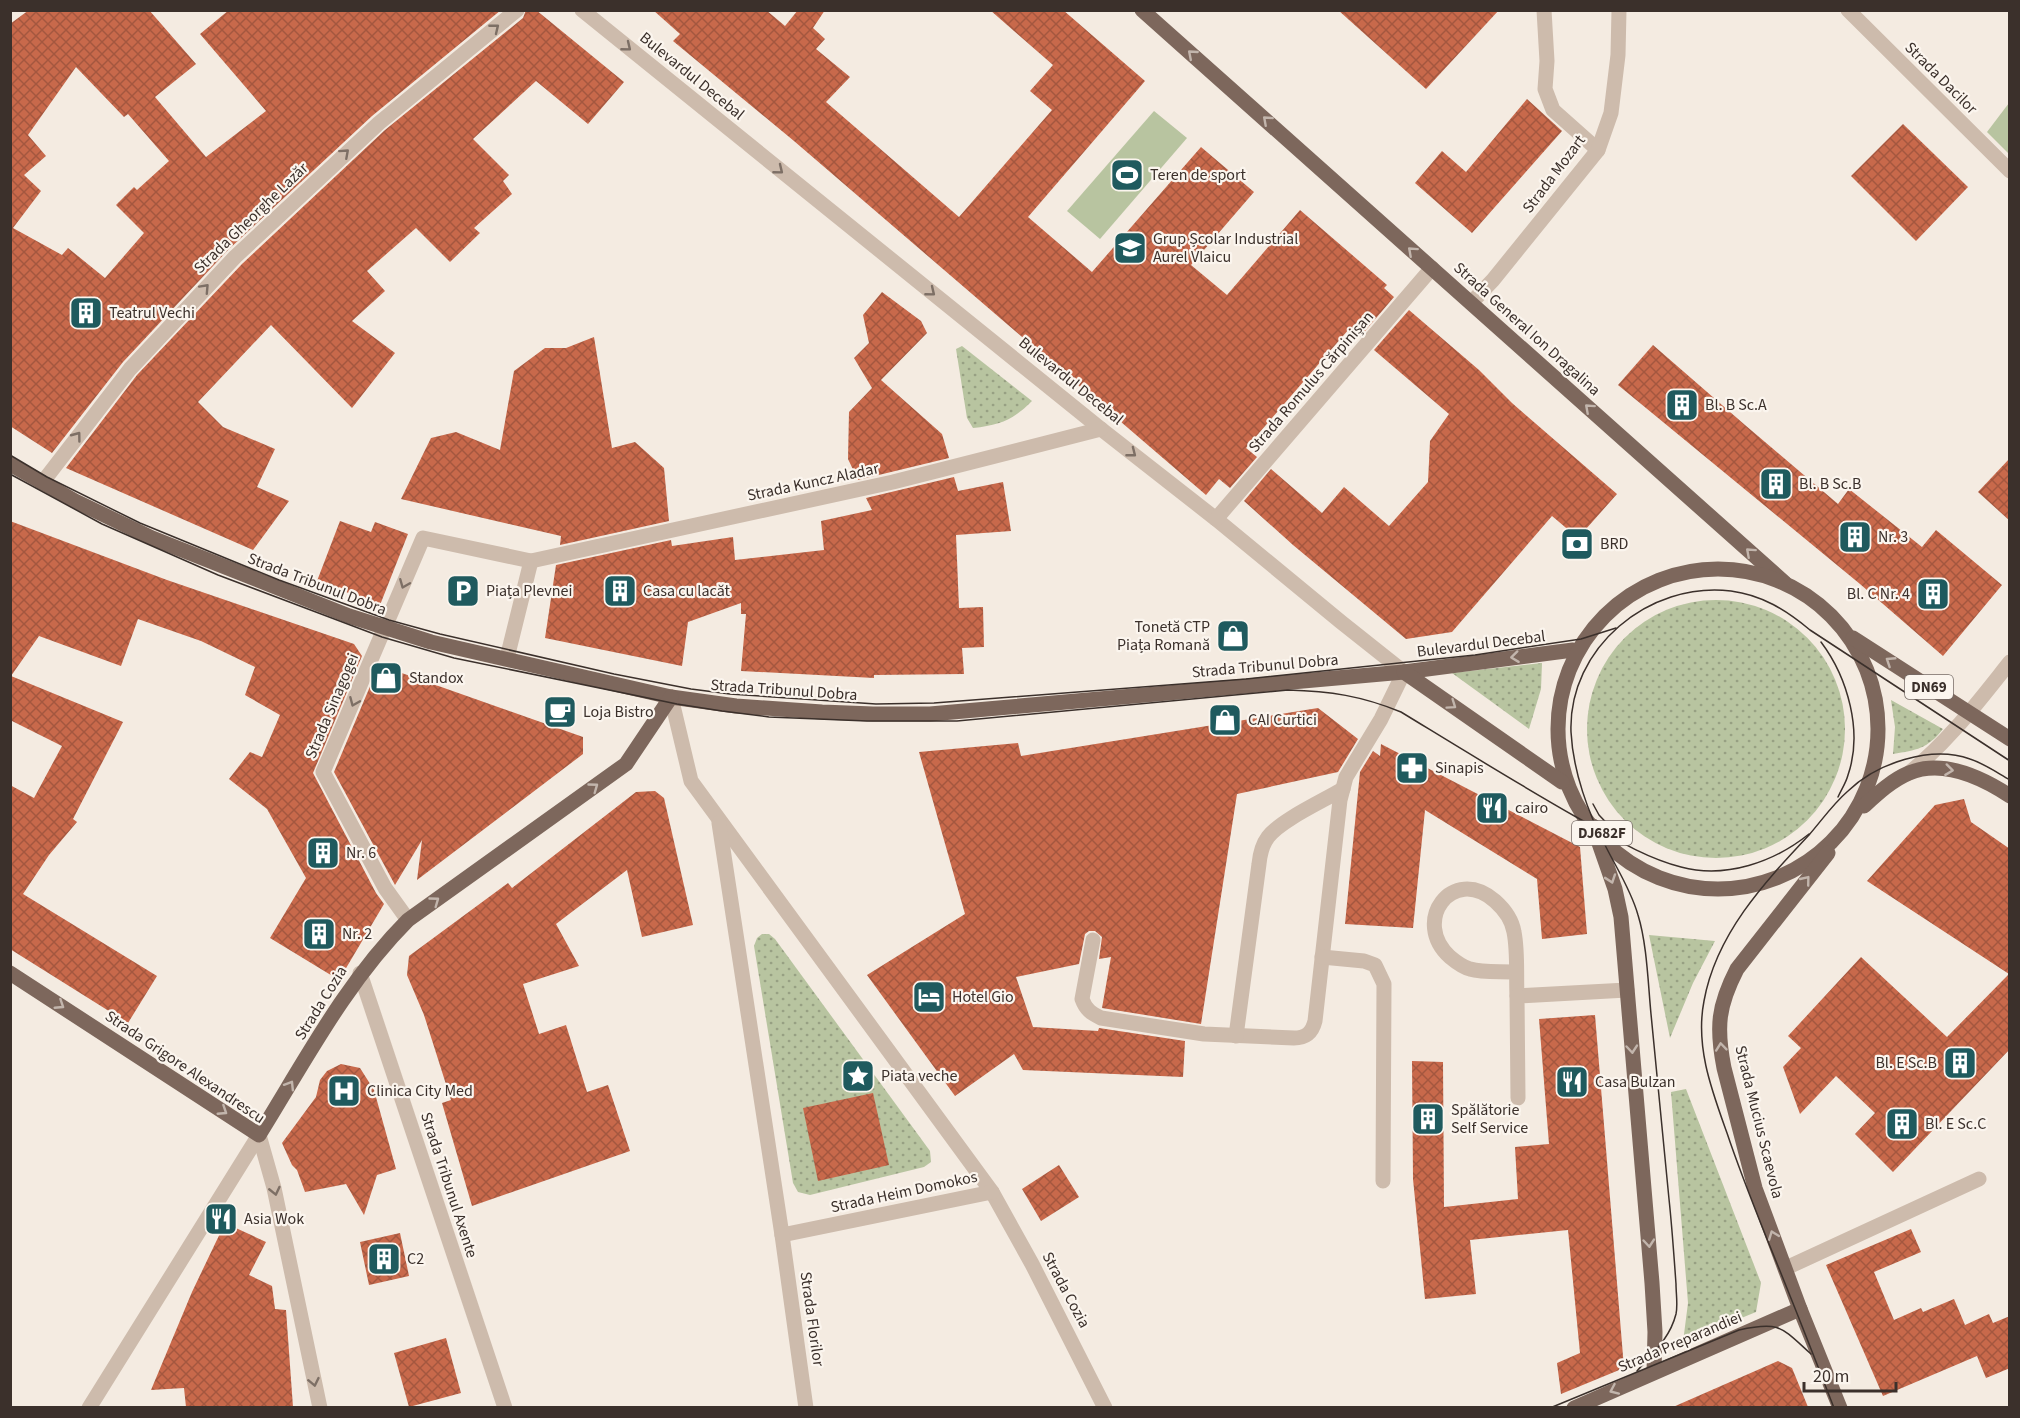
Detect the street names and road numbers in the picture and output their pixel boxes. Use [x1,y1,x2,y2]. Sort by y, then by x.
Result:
street label: Bulevardul Decebal [635,27,749,125]
street label: Strada Dacilor [1900,37,1982,119]
street label: Strada Mozart [1517,130,1591,218]
street label: Strada Gheorghe Lazăr [189,157,313,278]
street label: Strada General Ion Dragalina [1449,257,1605,401]
street label: Strada Romulus Cărpinișan [1243,306,1379,458]
street label: Bulevardul Decebal [1014,332,1128,430]
street label: Strada Kuncz Aladar [745,457,881,507]
street label: Strada Tribunul Dobra [244,547,390,621]
street label: Bulevardul Decebal [1416,625,1546,663]
street label: Strada Tribunul Dobra [1191,649,1339,683]
street label: Strada Sinagogei [300,650,364,762]
street label: Strada Tribunul Dobra [710,674,858,706]
road number: DN69 [1905,675,1953,699]
road number: DJ682F [1572,821,1632,845]
street label: Strada Cozia [290,962,352,1044]
street label: Strada Grigore Alexandrescu [101,1005,269,1129]
street label: Strada Mucius Scaevola [1729,1043,1789,1201]
street label: Strada Tribunul Axente [415,1109,483,1261]
street label: Strada Heim Domokos [829,1166,980,1218]
street label: Strada Cozia [1037,1248,1095,1332]
street label: Strada Florilor [794,1270,830,1368]
street label: Strada Preparandiei [1615,1306,1745,1378]

